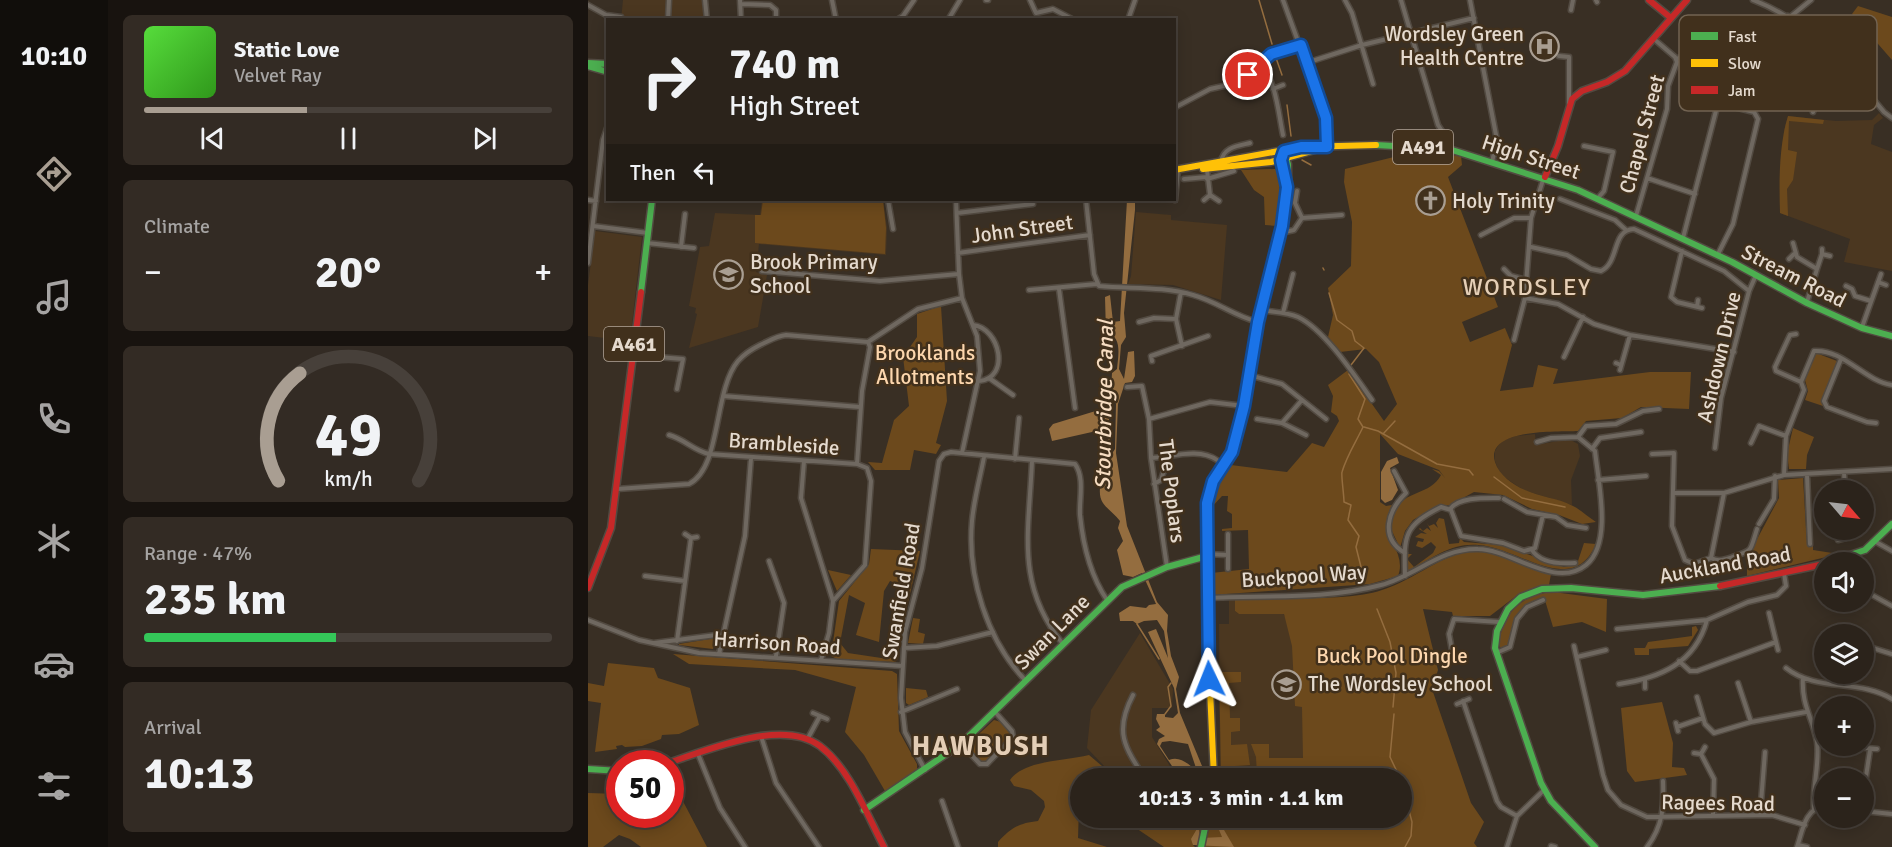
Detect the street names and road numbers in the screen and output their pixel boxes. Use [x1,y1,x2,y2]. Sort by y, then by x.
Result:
street label: Chapel Street [1614,72,1670,196]
street label: High Street [1479,129,1583,185]
road number: A491 [1393,130,1453,164]
street label: John Street [969,209,1075,249]
street label: Stream Road [1737,239,1851,313]
street label: Ashdown Drive [1691,289,1747,425]
road number: A461 [604,327,664,361]
street label: Brambleside [727,427,841,461]
street label: The Poplars [1153,438,1191,544]
street label: Swanfield Road [876,521,926,661]
street label: Auckland Road [1657,541,1793,589]
street label: Buckpool Way [1240,559,1368,593]
street label: Swan Lane [1009,589,1095,675]
street label: Harrison Road [713,626,841,660]
street label: Ragees Road [1661,789,1775,817]

